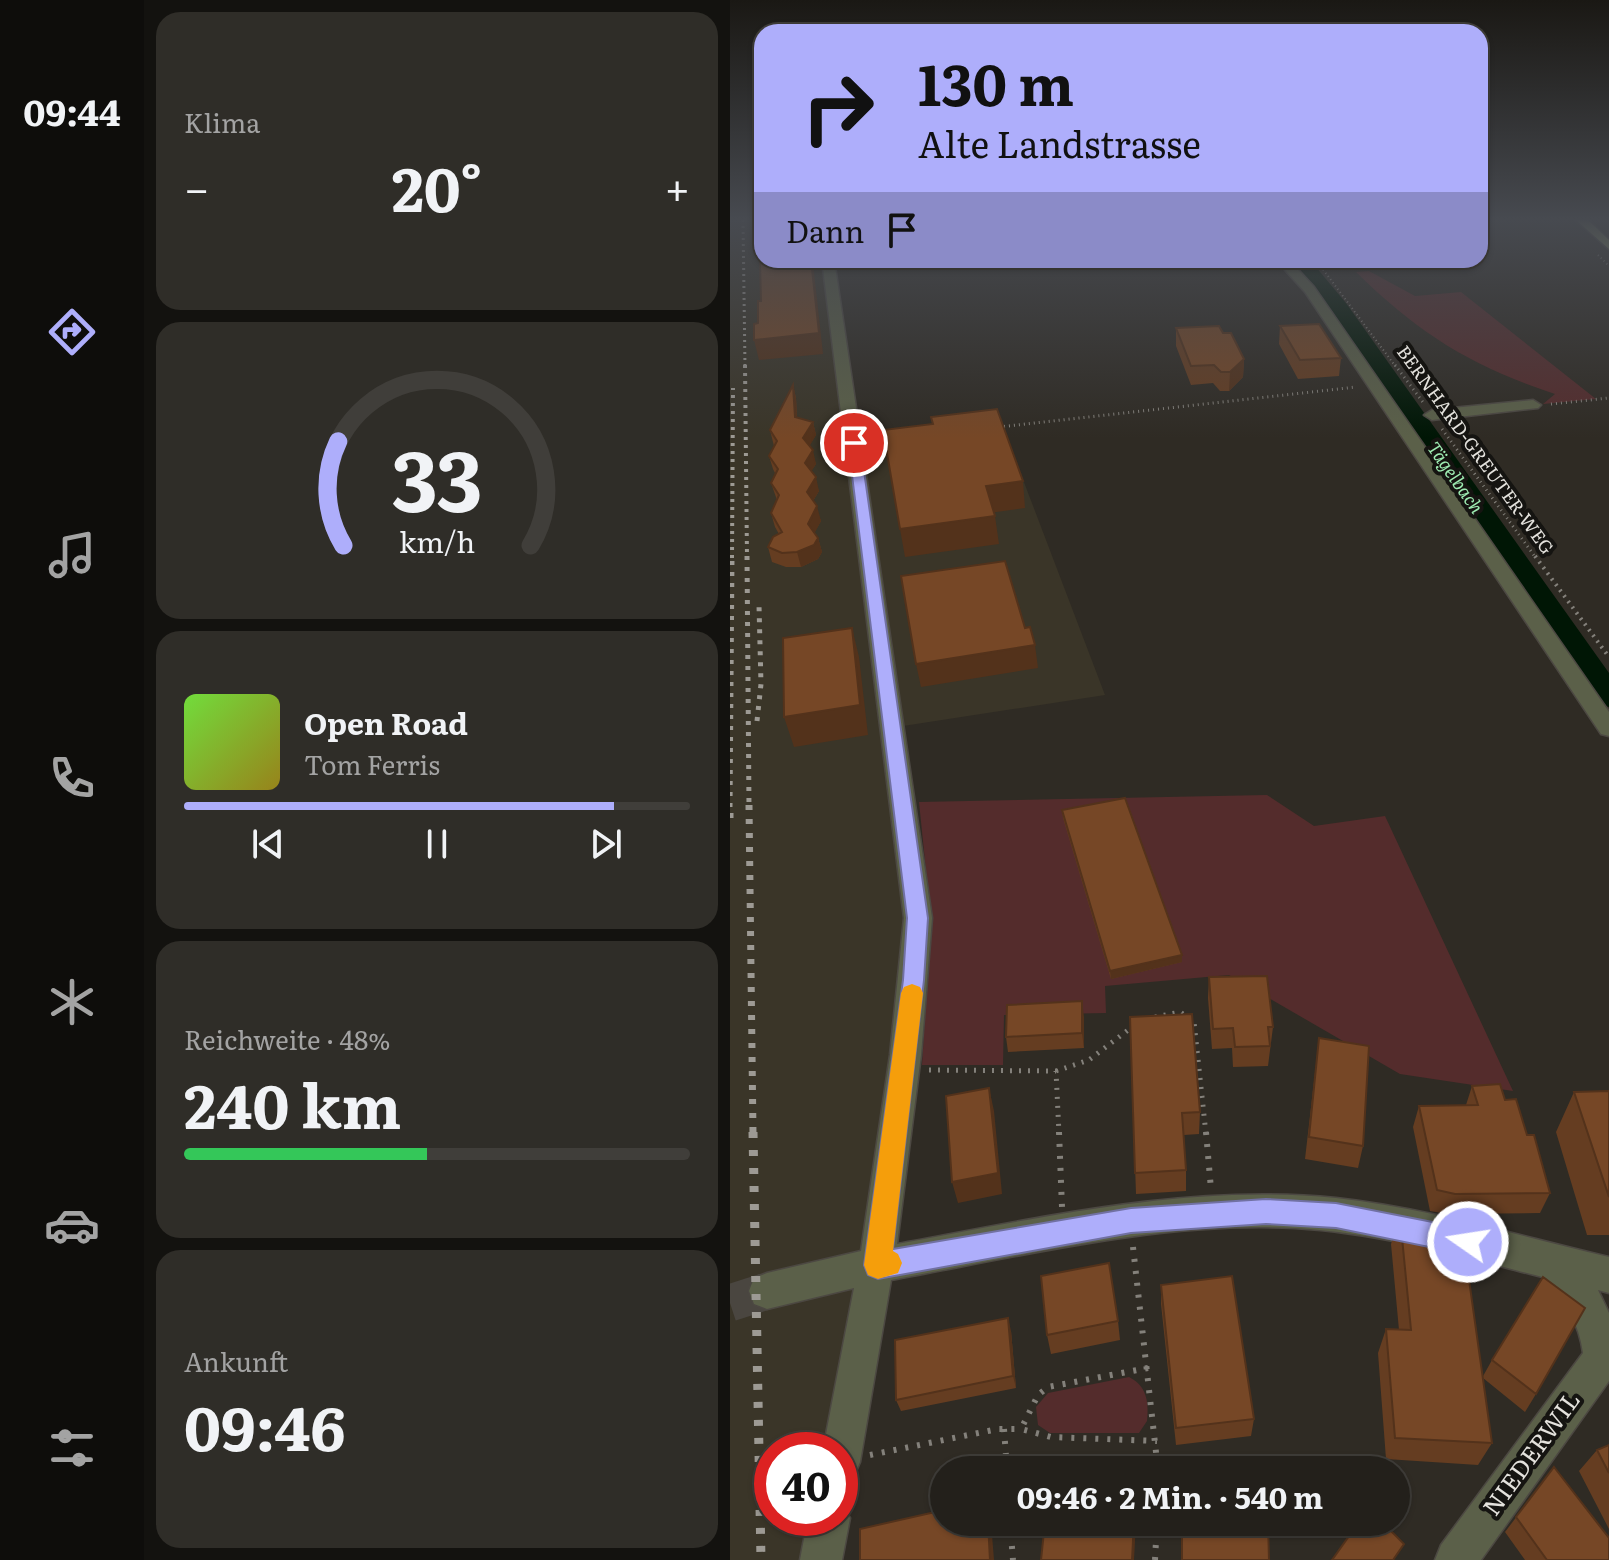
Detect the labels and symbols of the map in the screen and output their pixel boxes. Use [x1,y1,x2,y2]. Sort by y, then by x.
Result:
street label: BERNHARD-GREUTER-WEG [1391,339,1561,559]
pin [820,409,888,477]
water label: Tägelbach [1422,436,1491,519]
position arrow [1426,1200,1510,1284]
street label: NIEDERWIL [1473,1383,1587,1522]
speed limit sign: 40 [754,1432,858,1536]

